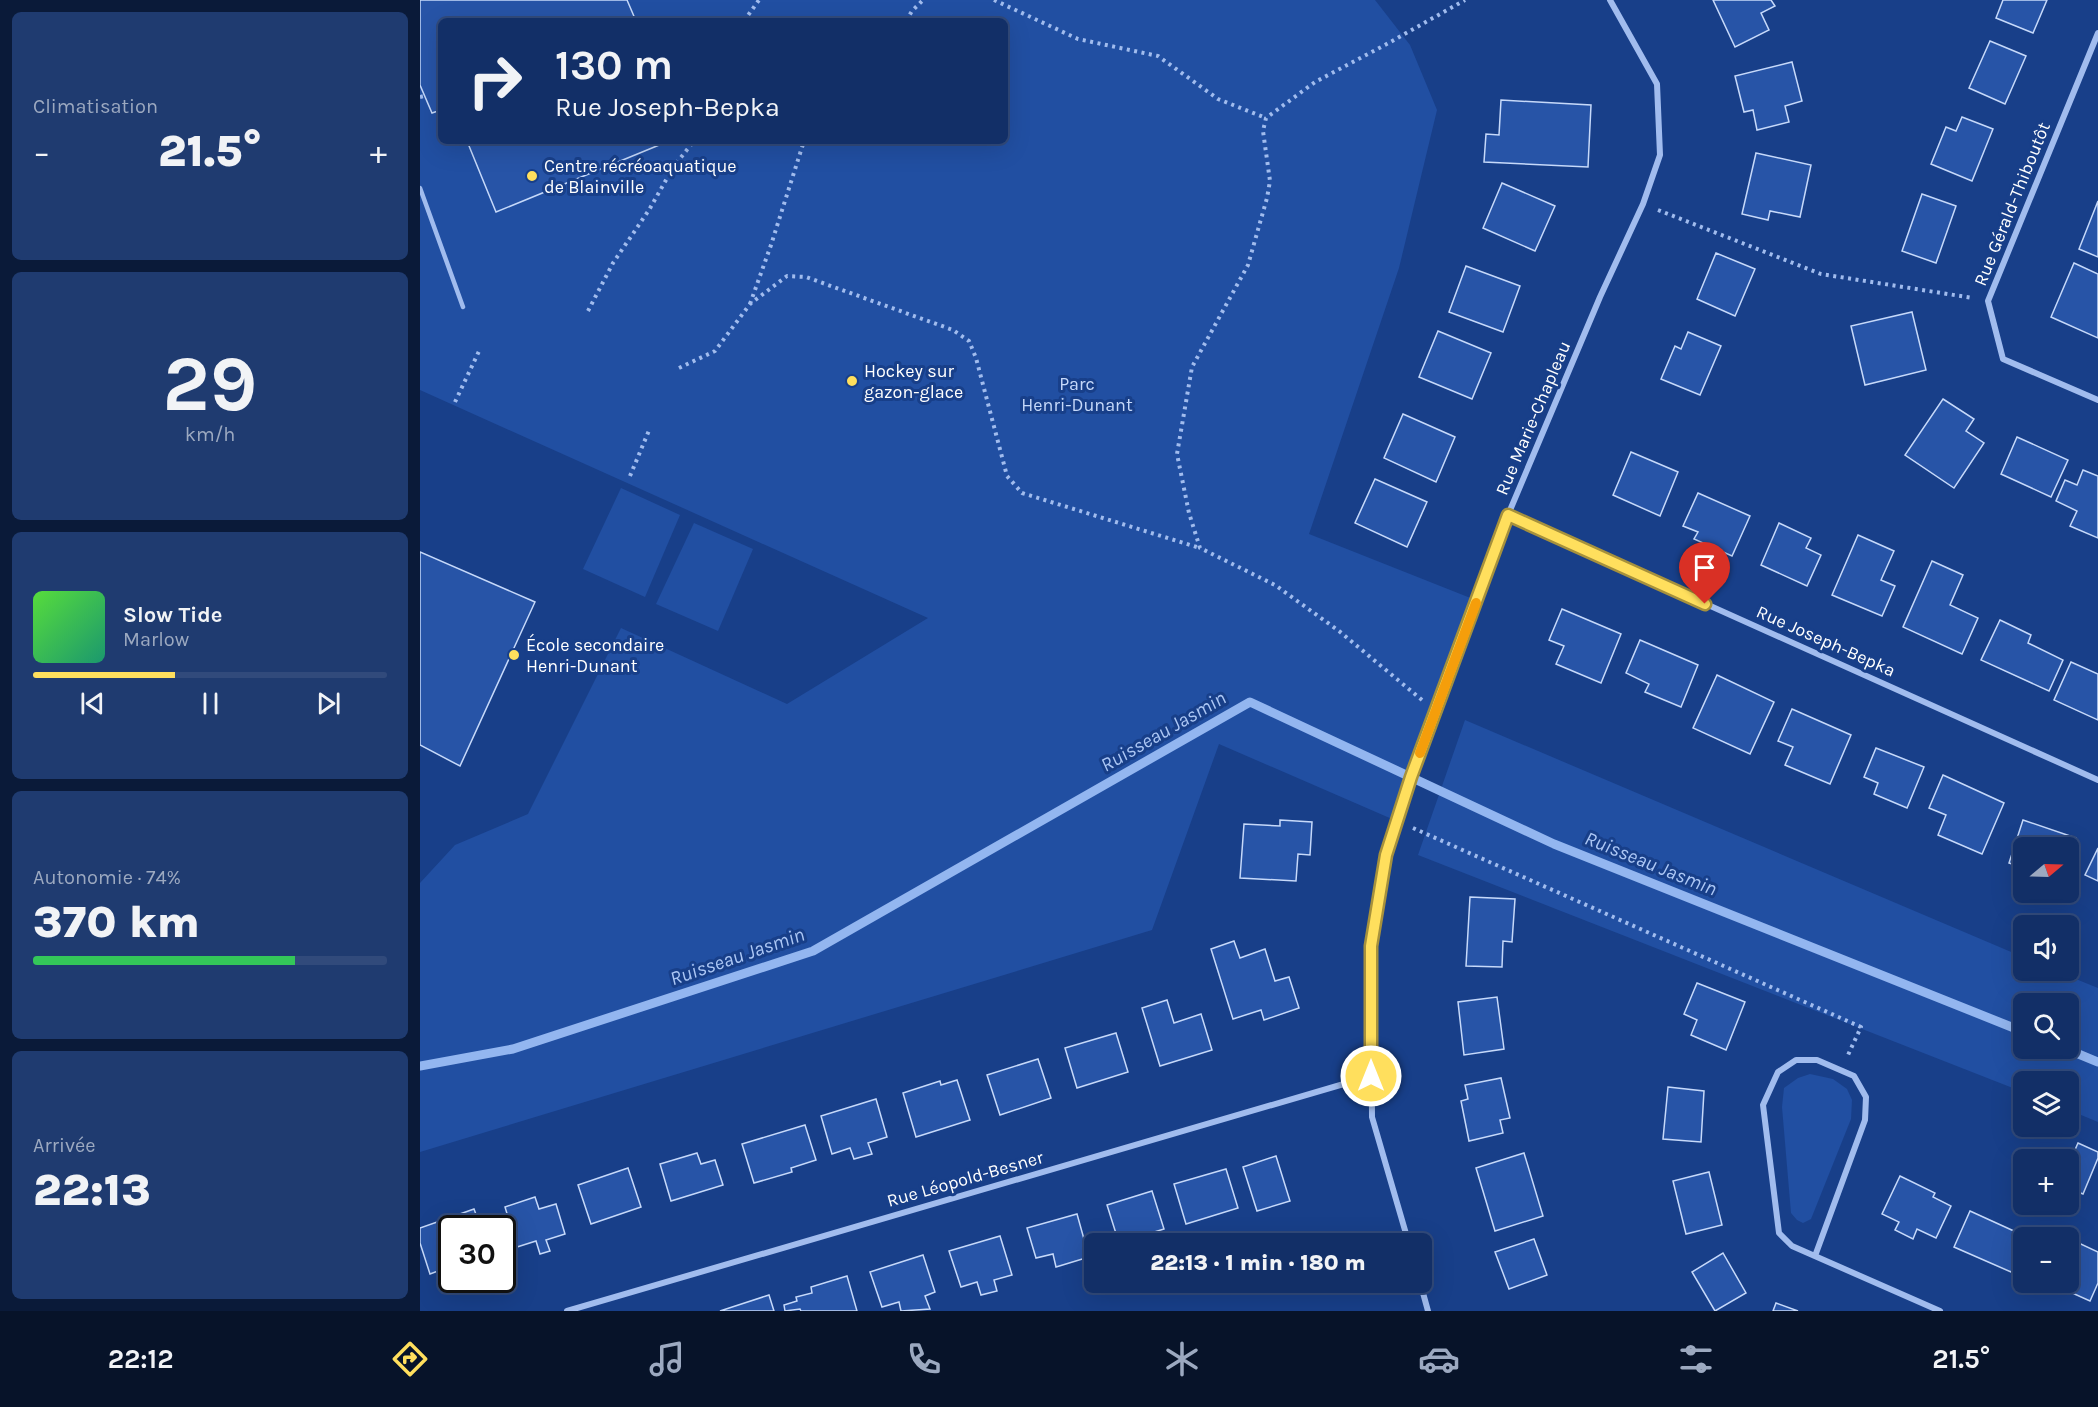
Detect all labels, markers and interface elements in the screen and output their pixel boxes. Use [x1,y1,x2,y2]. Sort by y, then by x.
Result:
text: 130 m [555,40,673,90]
icon: right [456,42,534,120]
text: Rue Joseph-Bepka [555,91,780,123]
text: Climatisation [33,95,158,118]
street label: Rue Gérald-Thiboutôt [1969,119,2055,289]
text: 21.5° [158,125,262,177]
text: − [33,133,50,171]
text: + [370,133,387,171]
place label: Centre récréoaquatique de Blainville [544,155,737,198]
marker: Centre récréoaquatique de Blainville [525,169,539,183]
text: 29 [163,338,257,430]
street label: Rue Marie-Chapleau [1491,338,1575,498]
place label: Hockey sur gazon-glace [864,360,963,403]
park label: Parc Henri-Dunant [1021,373,1133,416]
marker: Hockey sur gazon-glace [845,374,859,388]
text: km/h [185,423,235,446]
pin [1679,542,1730,604]
icon: arrive [1688,551,1721,584]
street label: Rue Joseph-Bepka [1753,600,1899,682]
text: Slow Tide [123,602,223,628]
text: Marlow [123,628,189,651]
place label: École secondaire Henri-Dunant [526,633,664,677]
marker: École secondaire Henri-Dunant [507,648,521,662]
water label: Ruisseau Jasmin [1097,686,1230,777]
icon: previous [76,687,109,720]
icon: pause [194,687,227,720]
icon: next [312,687,345,720]
water label: Ruisseau Jasmin [1581,826,1720,900]
north arrow [2013,837,2079,903]
map controls [2013,837,2079,1293]
text: Autonomie · 74% [33,866,181,889]
text: 370 km [33,896,200,948]
button: sound [2013,915,2079,981]
water label: Ruisseau Jasmin [667,923,807,990]
button: search [2013,993,2079,1059]
position arrow [1339,1044,1403,1108]
button: layers [2013,1071,2079,1137]
text: Arrivée [33,1134,96,1157]
street label: Rue Léopold-Besner [884,1146,1046,1212]
button: + [2013,1149,2079,1215]
text: 22:13 [33,1164,151,1216]
speed limit sign: 30 [438,1215,516,1293]
button: − [2013,1227,2079,1293]
text: 22:13 · 1 min · 180 m [1150,1250,1366,1276]
icon: directions [389,1338,431,1380]
icon: music [646,1338,688,1380]
icon: phone [903,1338,945,1380]
icon: climate [1161,1338,1203,1380]
icon: car [1418,1338,1460,1380]
icon: filters [1675,1338,1717,1380]
text: 22:12 [108,1343,174,1375]
text: 21.5° [1932,1343,1990,1375]

